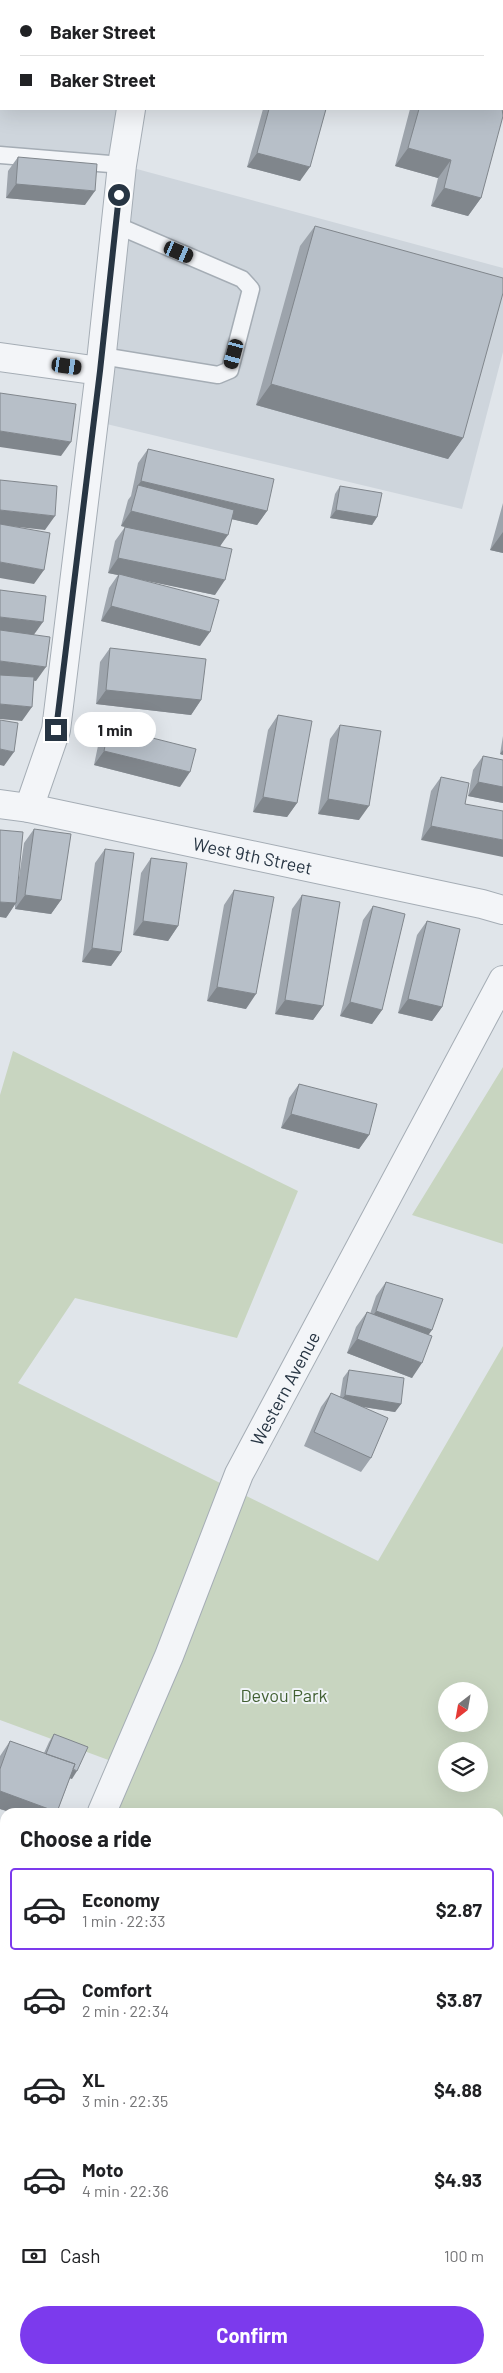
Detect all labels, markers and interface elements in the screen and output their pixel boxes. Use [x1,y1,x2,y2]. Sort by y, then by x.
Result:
text: Baker Street [50,20,156,43]
text: Baker Street [50,68,156,91]
route start [108,184,130,206]
car [162,239,195,265]
car [222,338,245,370]
car [51,356,82,376]
callout: 1 min [74,712,156,748]
route end [45,719,67,741]
text: 1 min [97,720,133,739]
street label: West 9th Street [191,832,315,879]
street label: Western Avenue [245,1327,324,1449]
north arrow [438,1682,488,1732]
map controls [438,1682,488,1792]
park label: Devou Park [240,1684,328,1706]
button: layers [438,1742,488,1792]
text: Choose a ride [20,1825,152,1851]
icon: car [22,1887,67,1932]
text: Economy [82,1888,160,1911]
text: $2.87 [436,1898,482,1921]
text: 1 min · 22:33 [82,1911,166,1930]
icon: car [22,1977,67,2022]
text: Comfort [82,1978,152,2001]
text: $3.87 [436,1988,482,2011]
text: 2 min · 22:34 [82,2001,169,2020]
icon: car [22,2067,67,2112]
text: XL [82,2068,105,2091]
text: $4.88 [434,2078,482,2101]
text: 3 min · 22:35 [82,2091,168,2110]
icon: car [22,2157,67,2202]
text: Moto [82,2158,124,2181]
text: $4.93 [434,2168,482,2191]
text: 4 min · 22:36 [82,2181,169,2200]
icon: cash [20,2242,48,2270]
text: Cash [60,2244,101,2267]
text: 100 m [444,2246,484,2265]
button: Confirm [20,2306,484,2364]

